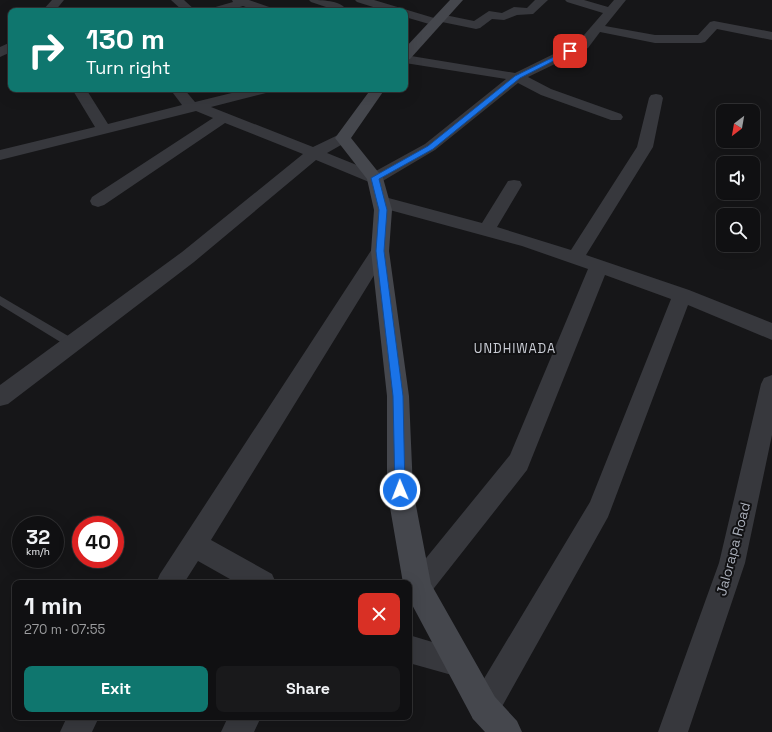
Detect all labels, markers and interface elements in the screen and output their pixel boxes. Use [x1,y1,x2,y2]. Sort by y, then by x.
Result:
text: 130 m [86,21,165,57]
icon: right [20,24,72,76]
pin [553,34,587,68]
icon: arrive [559,40,581,62]
text: Turn right [86,56,170,79]
north arrow [716,104,760,148]
map controls [716,104,760,252]
button: sound [716,156,760,200]
button: search [716,208,760,252]
district label: UNDHIWADA [474,340,556,357]
position arrow [379,469,421,511]
street label: Jalorapa Road [712,500,754,598]
speed limit sign: 40 [72,516,124,568]
text: 32 [26,524,50,550]
text: km/h [26,545,50,558]
text: 1 min [24,590,83,621]
button: close [358,593,400,635]
text: 270 m · 07:55 [24,621,105,638]
button: Exit [24,666,208,712]
button: Share [216,666,400,712]

